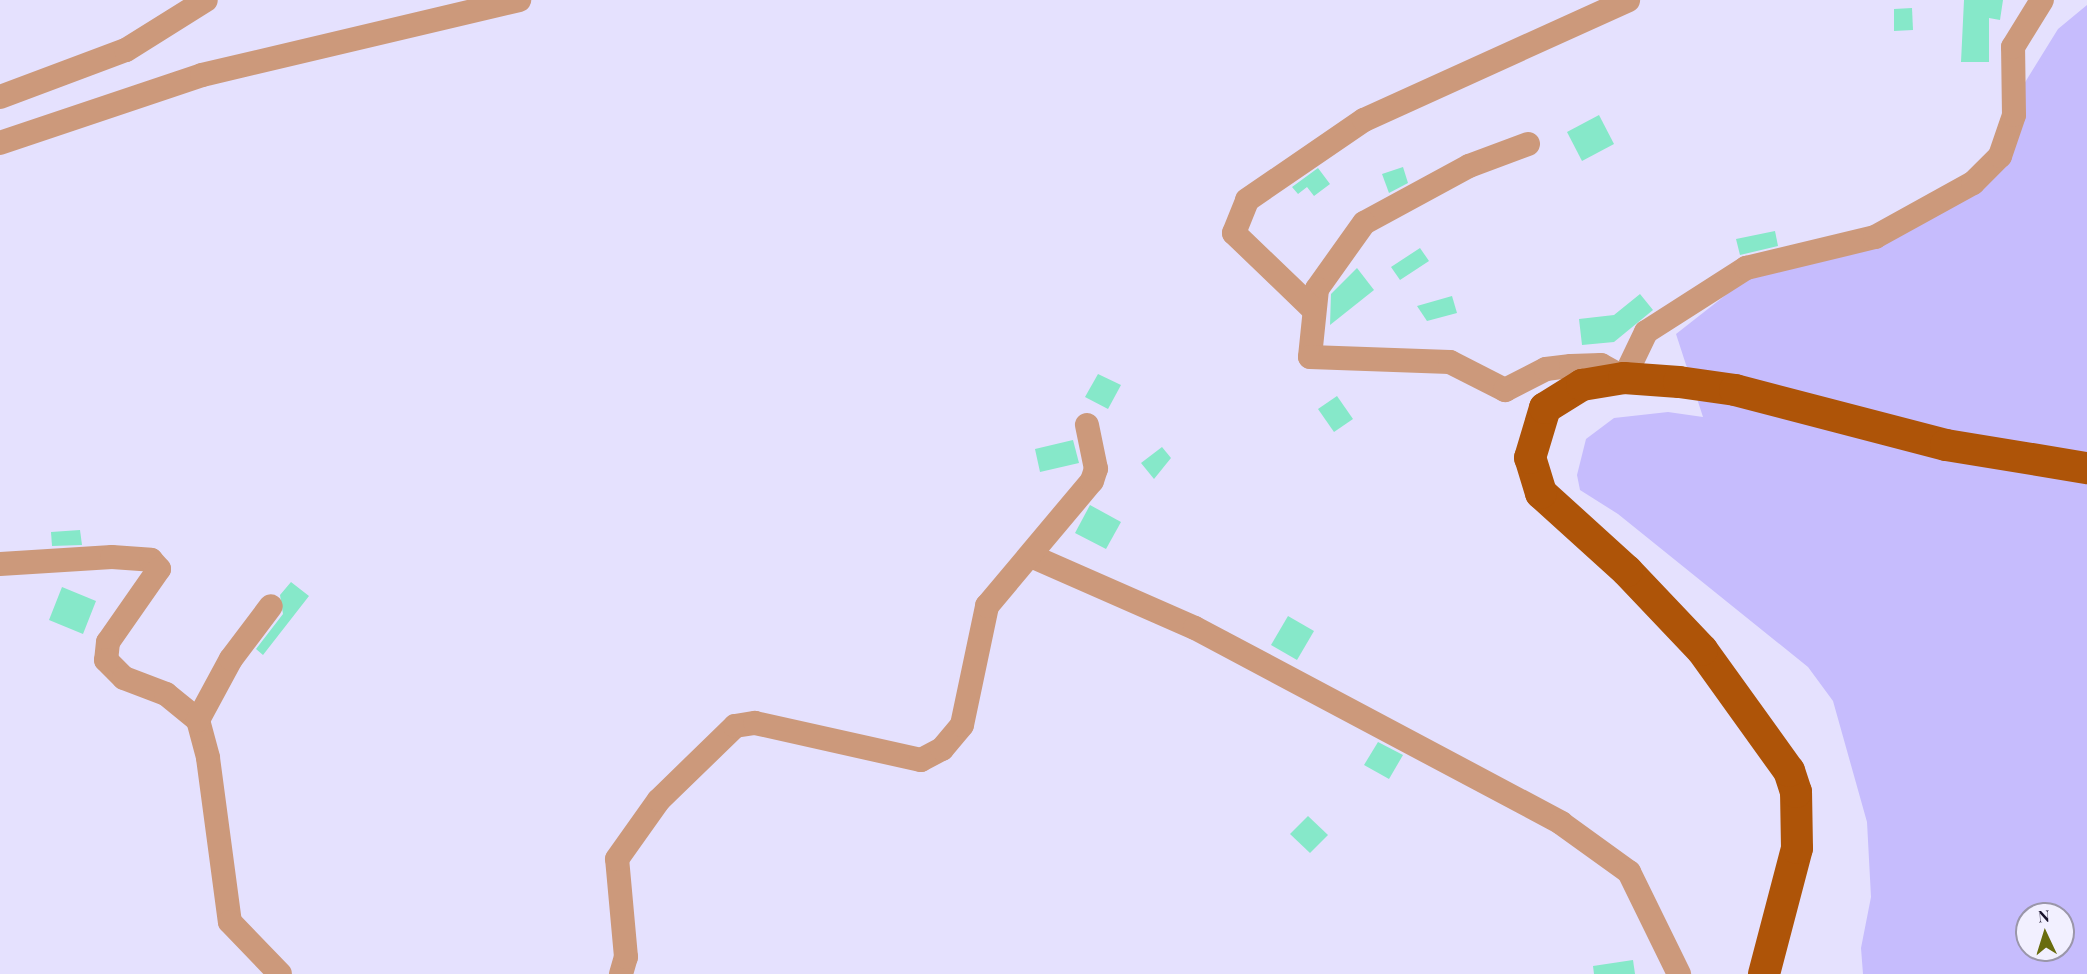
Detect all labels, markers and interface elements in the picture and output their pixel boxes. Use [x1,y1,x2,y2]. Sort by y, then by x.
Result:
north arrow [2015,902,2075,962]
text: N [2037,905,2050,926]

